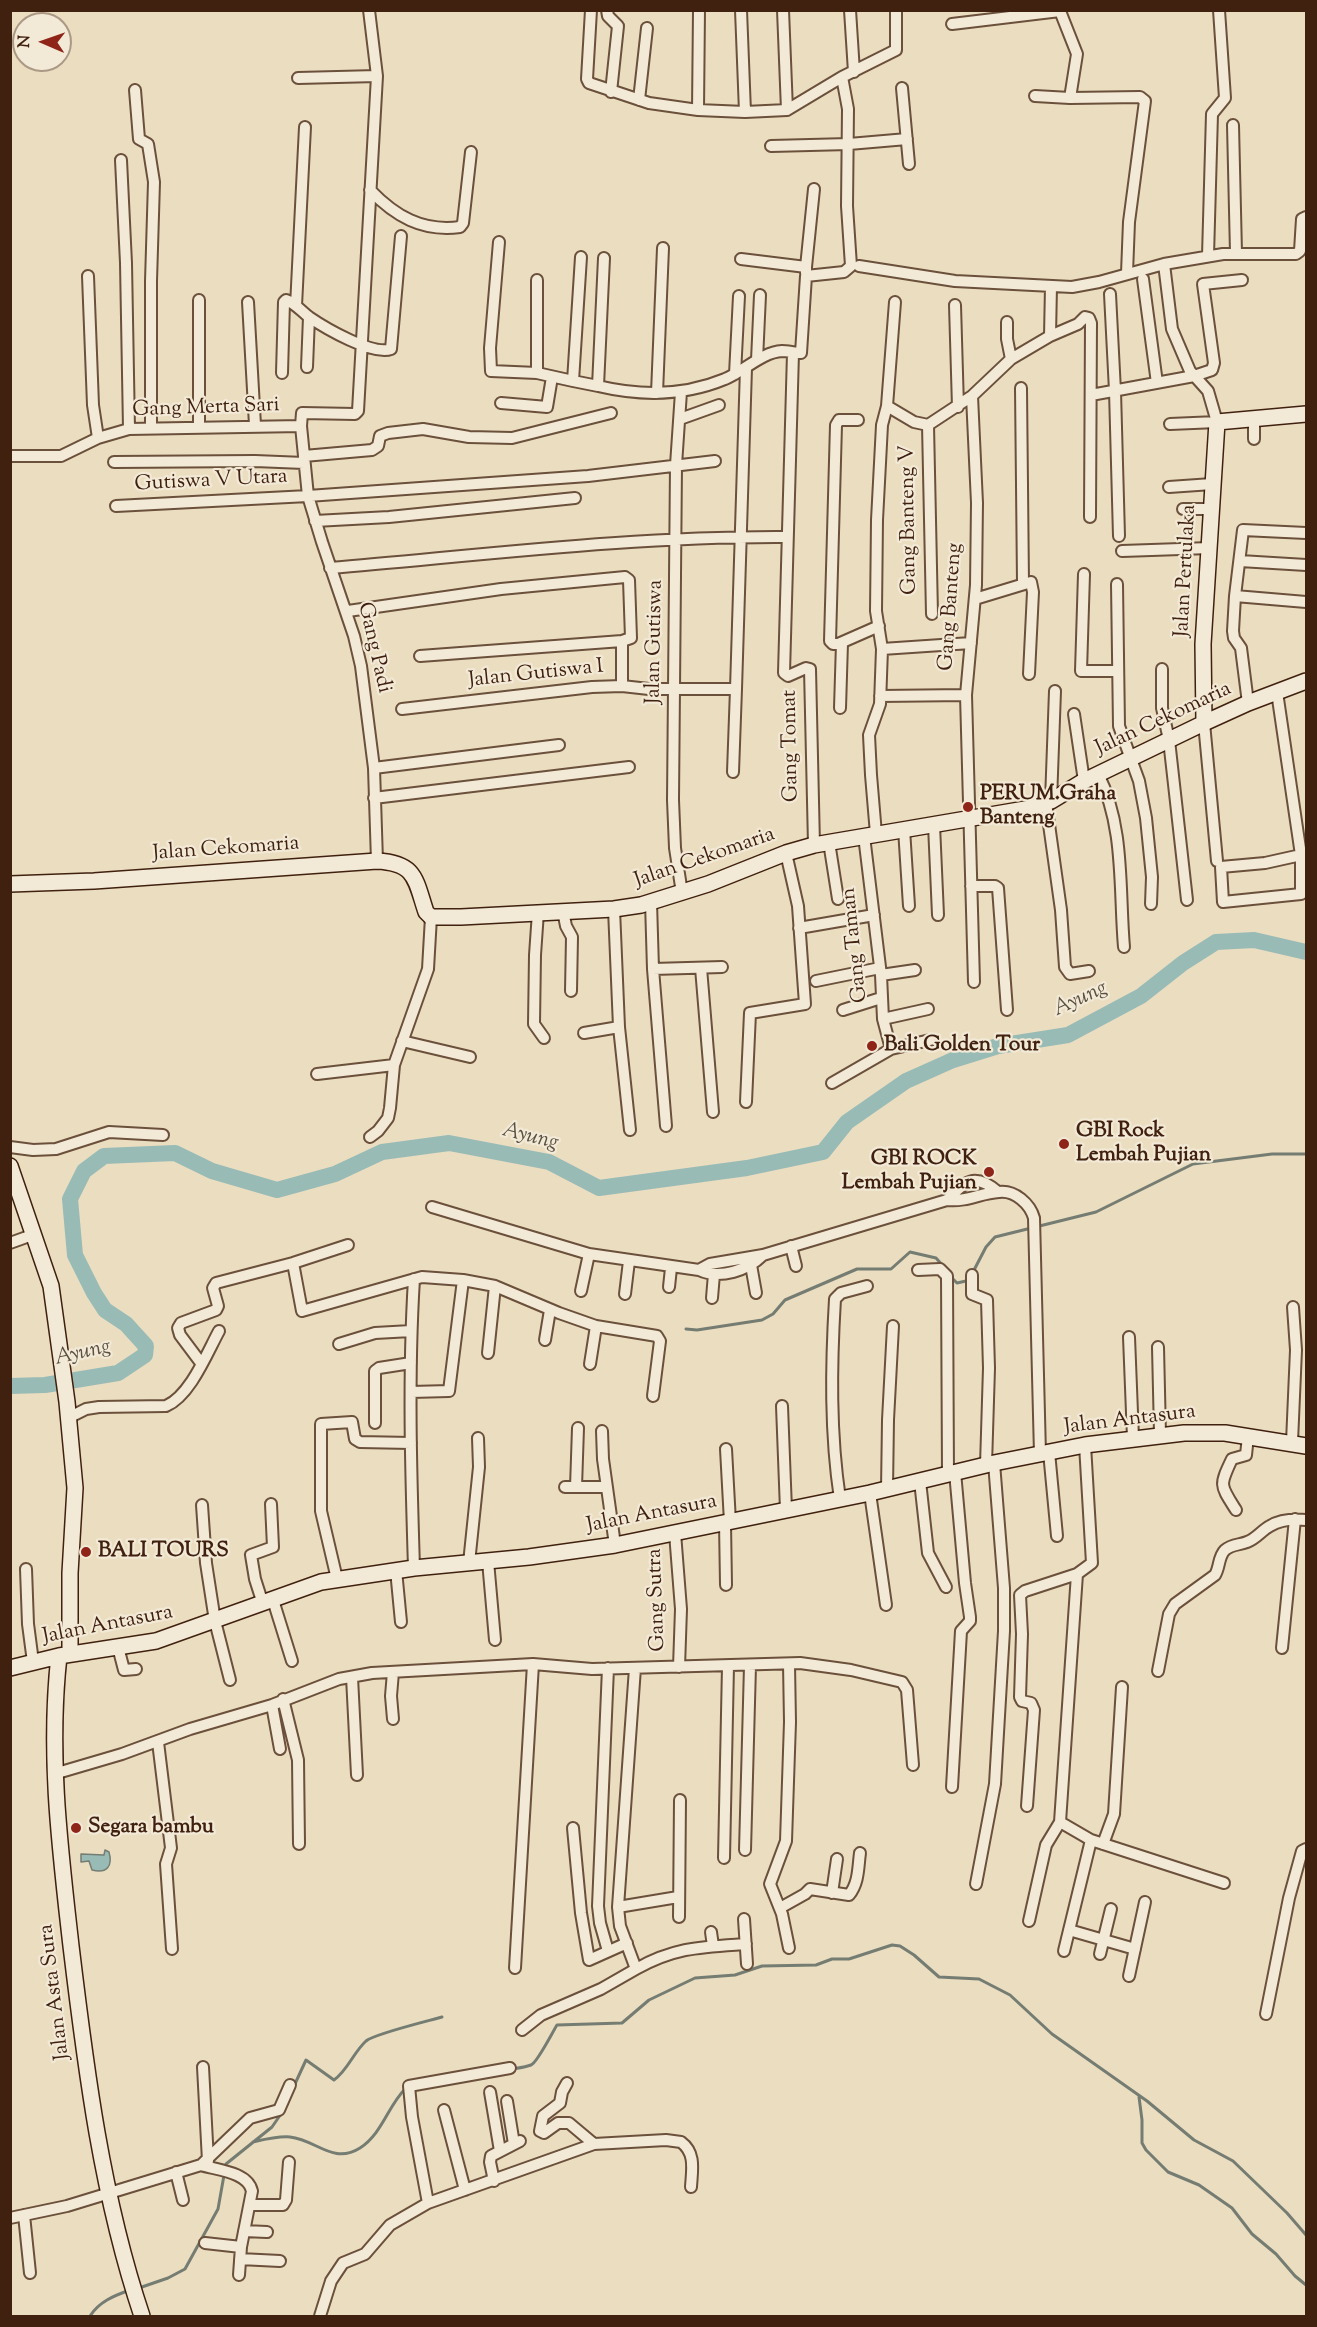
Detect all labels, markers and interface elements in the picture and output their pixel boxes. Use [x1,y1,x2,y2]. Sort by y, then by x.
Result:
north arrow [12,12,72,72]
text: N [14,35,37,48]
street label: Gang Merta Sari [132,394,280,424]
street label: Gang Banteng V [896,445,924,595]
street label: Gutiswa V Utara [134,465,288,499]
street label: Jalan Pertulaka [1171,504,1203,638]
street label: Gang Banteng [935,542,969,672]
street label: Jalan Gutiswa [642,580,670,704]
street label: Gang Padi [350,600,396,696]
street label: Jalan Gutiswa I [467,655,605,695]
street label: Jalan Cekomaria [1092,678,1236,762]
street label: Gang Tomat [778,690,806,802]
place label: PERUM.Graha Banteng [980,782,1116,832]
marker: PERUM.Graha Banteng [961,800,975,814]
street label: Jalan Cekomaria [631,823,779,895]
street label: Jalan Cekomaria [152,832,300,868]
street label: Gang Taman [837,886,875,1004]
water label: Ayung [1049,976,1113,1024]
place label: Bali Golden Tour [884,1033,1040,1059]
marker: Bali Golden Tour [865,1039,879,1053]
water label: Ayung [499,1118,561,1158]
place label: GBI Rock Lembah Pujian [1076,1119,1211,1169]
marker: GBI Rock Lembah Pujian [1057,1137,1071,1151]
place label: GBI ROCK Lembah Pujian [842,1147,977,1197]
marker: GBI ROCK Lembah Pujian [982,1165,996,1179]
water label: Ayung [52,1335,114,1373]
street label: Jalan Antasura [1063,1400,1197,1442]
street label: Jalan Antasura [585,1490,719,1540]
place label: BALI TOURS [98,1539,229,1565]
marker: BALI TOURS [79,1545,93,1559]
street label: Gang Sutra [644,1548,672,1652]
street label: Jalan Antasura [41,1601,175,1651]
place label: Segara bambu [88,1815,214,1841]
marker: Segara bambu [69,1821,83,1835]
street label: Jalan Asta Sura [35,1922,77,2062]

